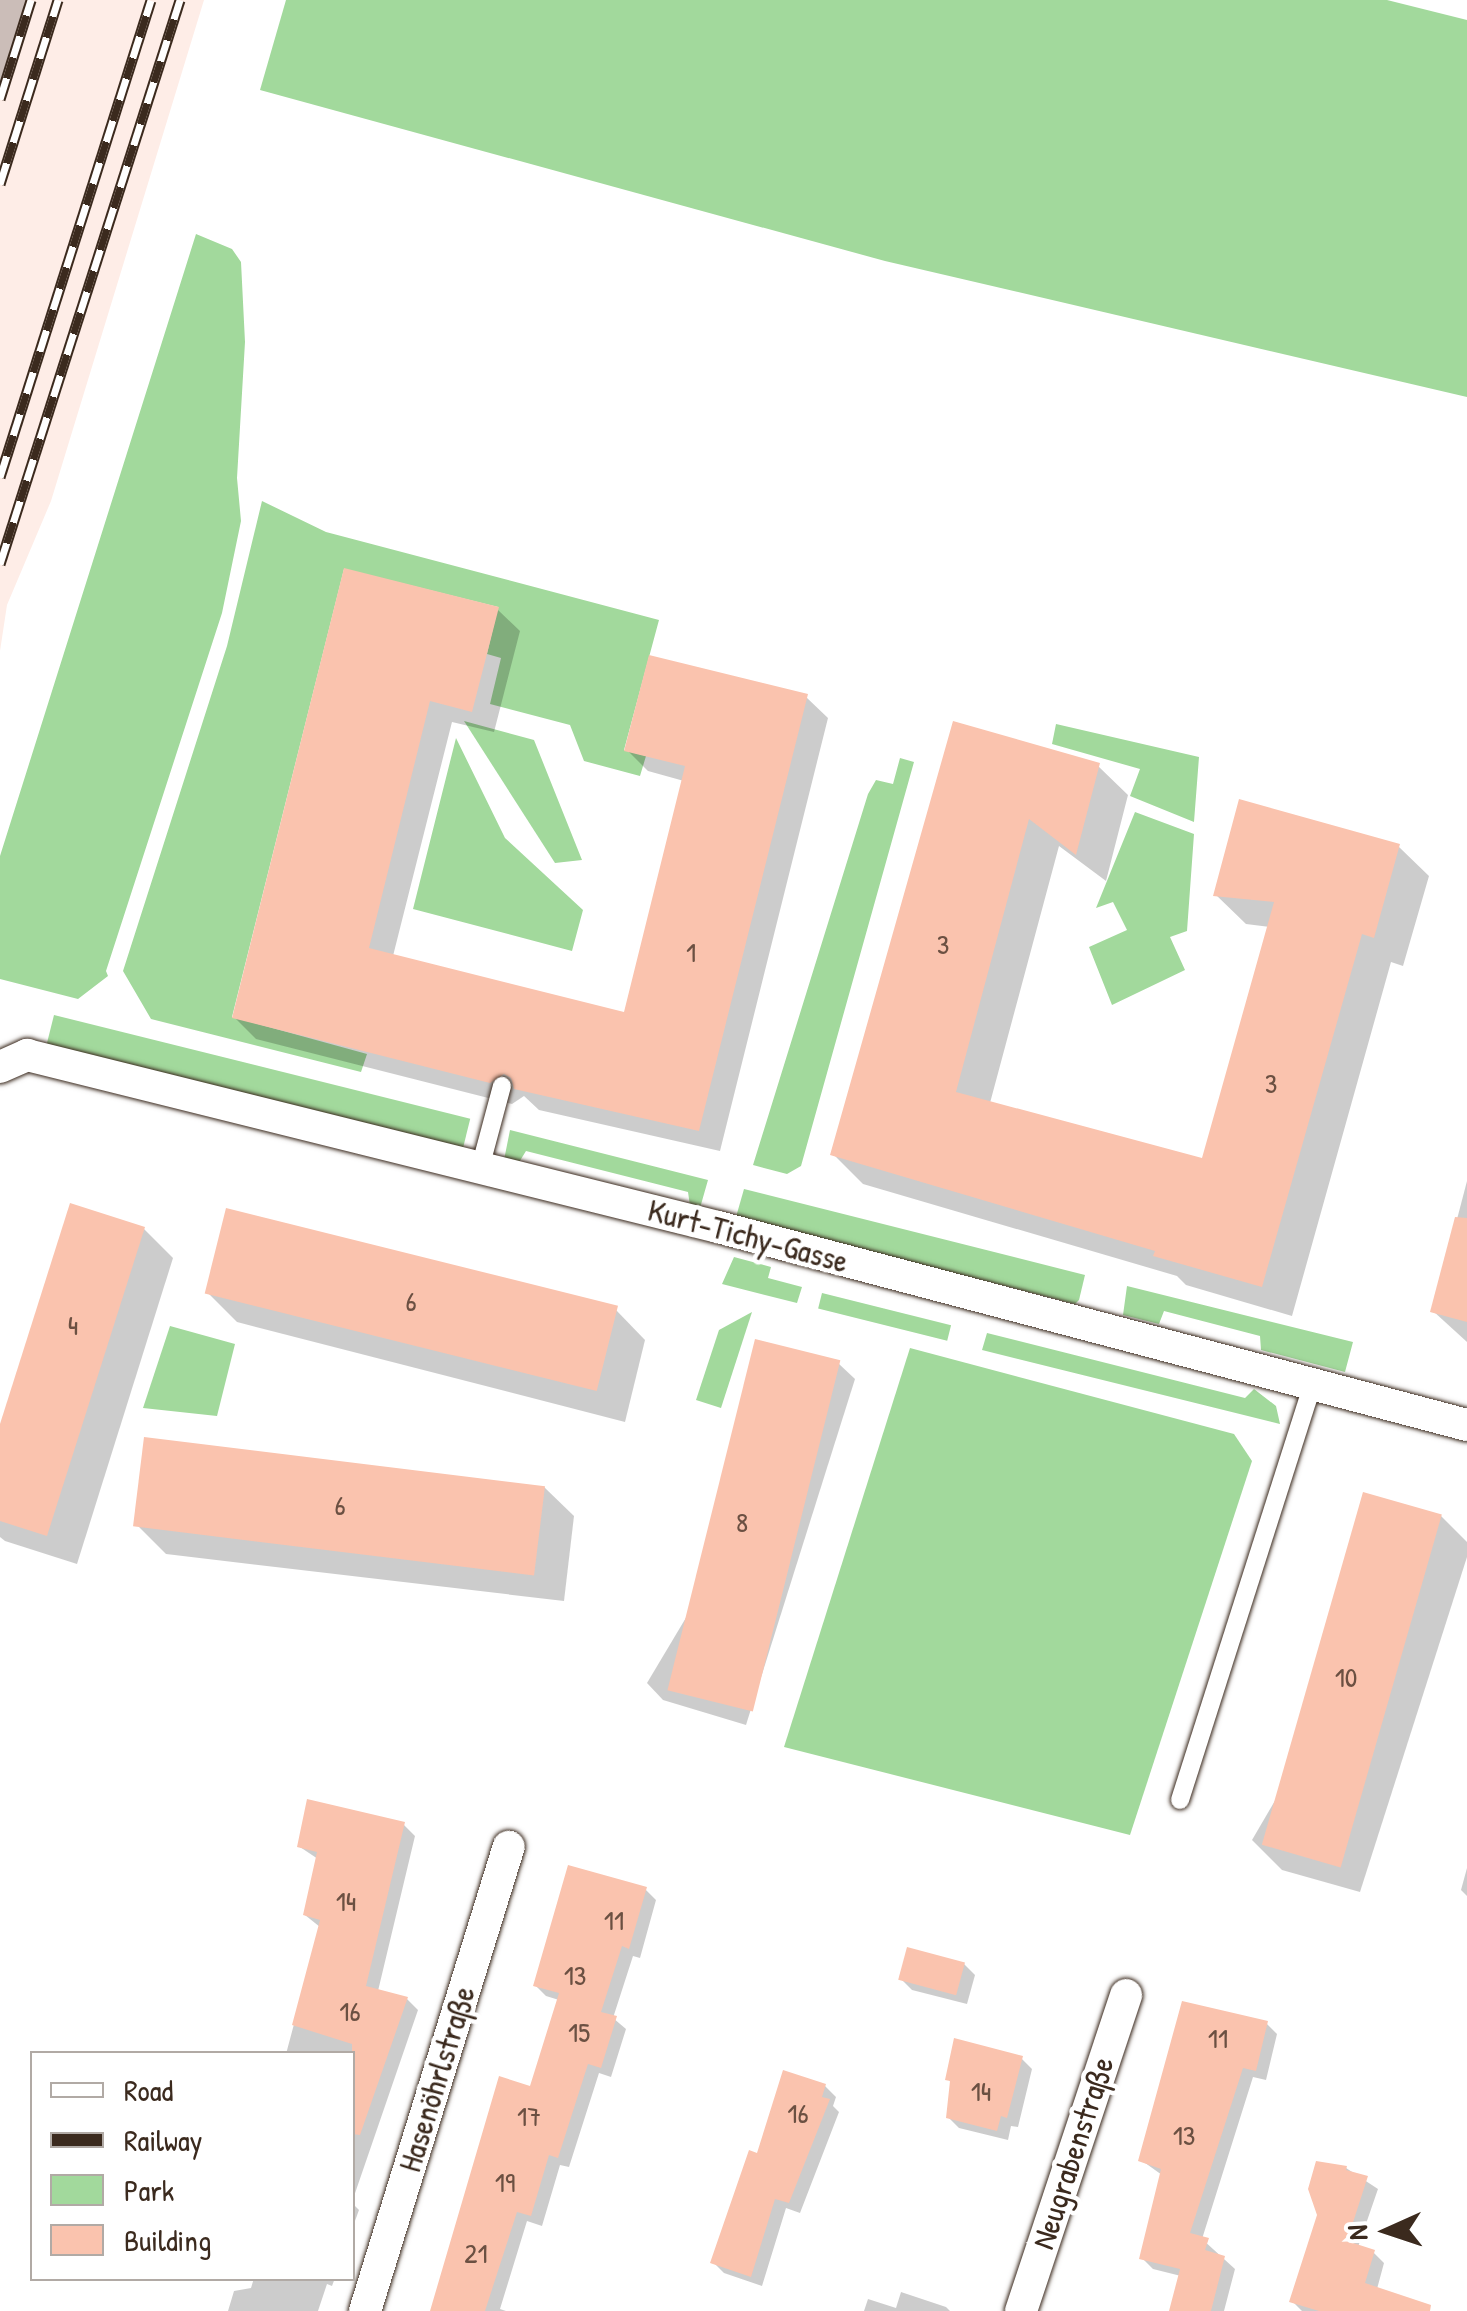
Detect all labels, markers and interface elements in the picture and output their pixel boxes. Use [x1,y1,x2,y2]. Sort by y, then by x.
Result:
house number: 3 [937,927,949,961]
house number: 1 [686,935,696,969]
house number: 3 [1265,1066,1277,1100]
street label: Kurt-Tichy-Gasse [644,1191,852,1281]
house number: 6 [405,1284,417,1318]
house number: 4 [68,1308,78,1342]
house number: 6 [334,1488,346,1522]
house number: 8 [736,1505,748,1539]
house number: 10 [1335,1660,1357,1694]
house number: 14 [336,1884,356,1918]
house number: 11 [604,1903,624,1937]
house number: 13 [564,1958,586,1992]
street label: Hasenöhrlstraße [391,1982,483,2176]
house number: 16 [339,1994,361,2028]
house number: 15 [568,2015,590,2049]
house number: 11 [1208,2021,1228,2055]
legend [30,2051,355,2281]
street label: Neugrabenstraße [1024,2052,1122,2254]
text: Road [124,2070,173,2110]
house number: 14 [971,2074,991,2108]
house number: 16 [787,2096,809,2130]
house number: 17 [517,2099,541,2133]
house number: 13 [1173,2118,1195,2152]
text: Railway [124,2120,202,2160]
house number: 19 [495,2165,515,2199]
text: Park [124,2170,174,2210]
north arrow [1337,2181,1437,2281]
text: Building [124,2220,211,2260]
text: N [1338,2224,1376,2241]
house number: 21 [464,2236,488,2270]

